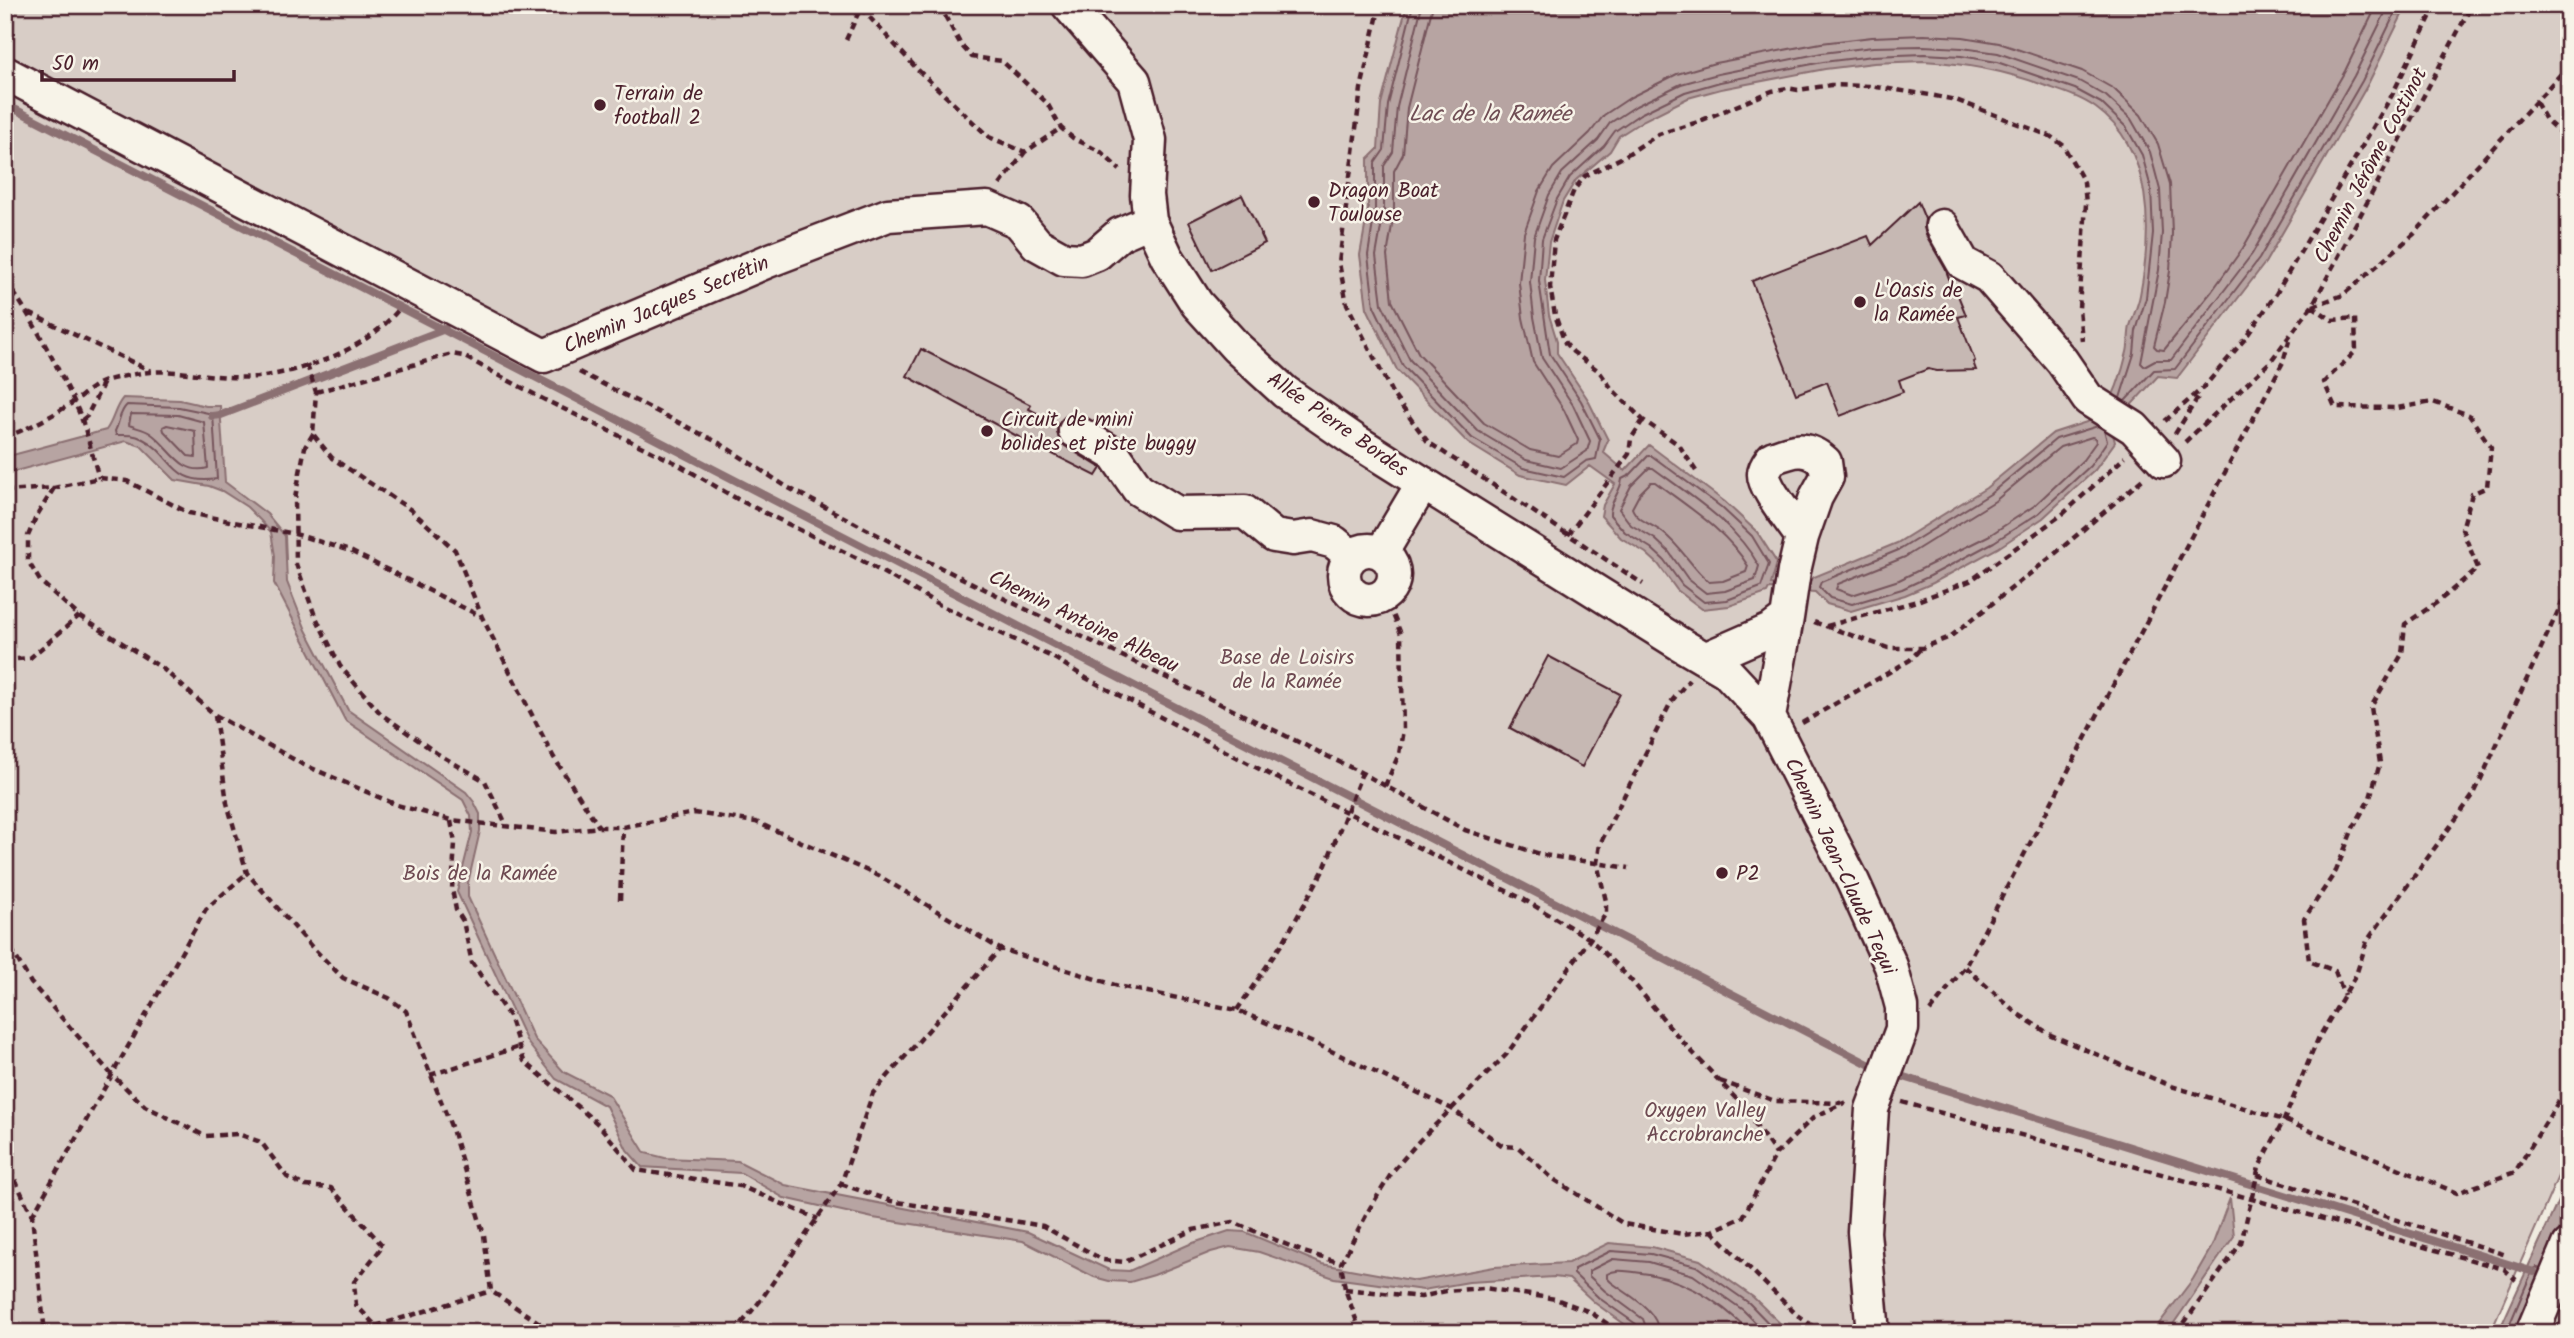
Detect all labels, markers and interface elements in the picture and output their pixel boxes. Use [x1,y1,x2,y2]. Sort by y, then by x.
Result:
scale bar [42,38,234,82]
text: 50 m [52,48,99,81]
street label: Chemin Jérôme Costinot [2306,61,2437,270]
place label: Terrain de football 2 [614,78,704,135]
marker: Terrain de football 2 [592,97,608,113]
water label: Lac de la Ramée [1409,97,1574,133]
place label: Dragon Boat Toulouse [1328,175,1439,232]
marker: Dragon Boat Toulouse [1306,194,1322,210]
street label: Chemin Jacques Secrétin [558,247,775,364]
place label: L'Oasis de la Ramée [1874,275,1963,332]
marker: L'Oasis de la Ramée [1852,294,1868,310]
street label: Allée Pierre Bordes [1259,364,1415,487]
place label: Circuit de mini bolides et piste buggy [1001,404,1196,461]
marker: Circuit de mini bolides et piste buggy [979,423,995,439]
street label: Chemin Antoine Albeau [982,562,1184,683]
park label: Base de Loisirs de la Ramée [1220,642,1354,699]
street label: Chemin Jean-Claude Tequi [1775,753,1905,982]
park label: Bois de la Ramée [403,858,558,891]
place label: P2 [1736,858,1760,891]
marker: P2 [1714,865,1730,881]
park label: Oxygen Valley Accrobranche [1644,1095,1766,1152]

